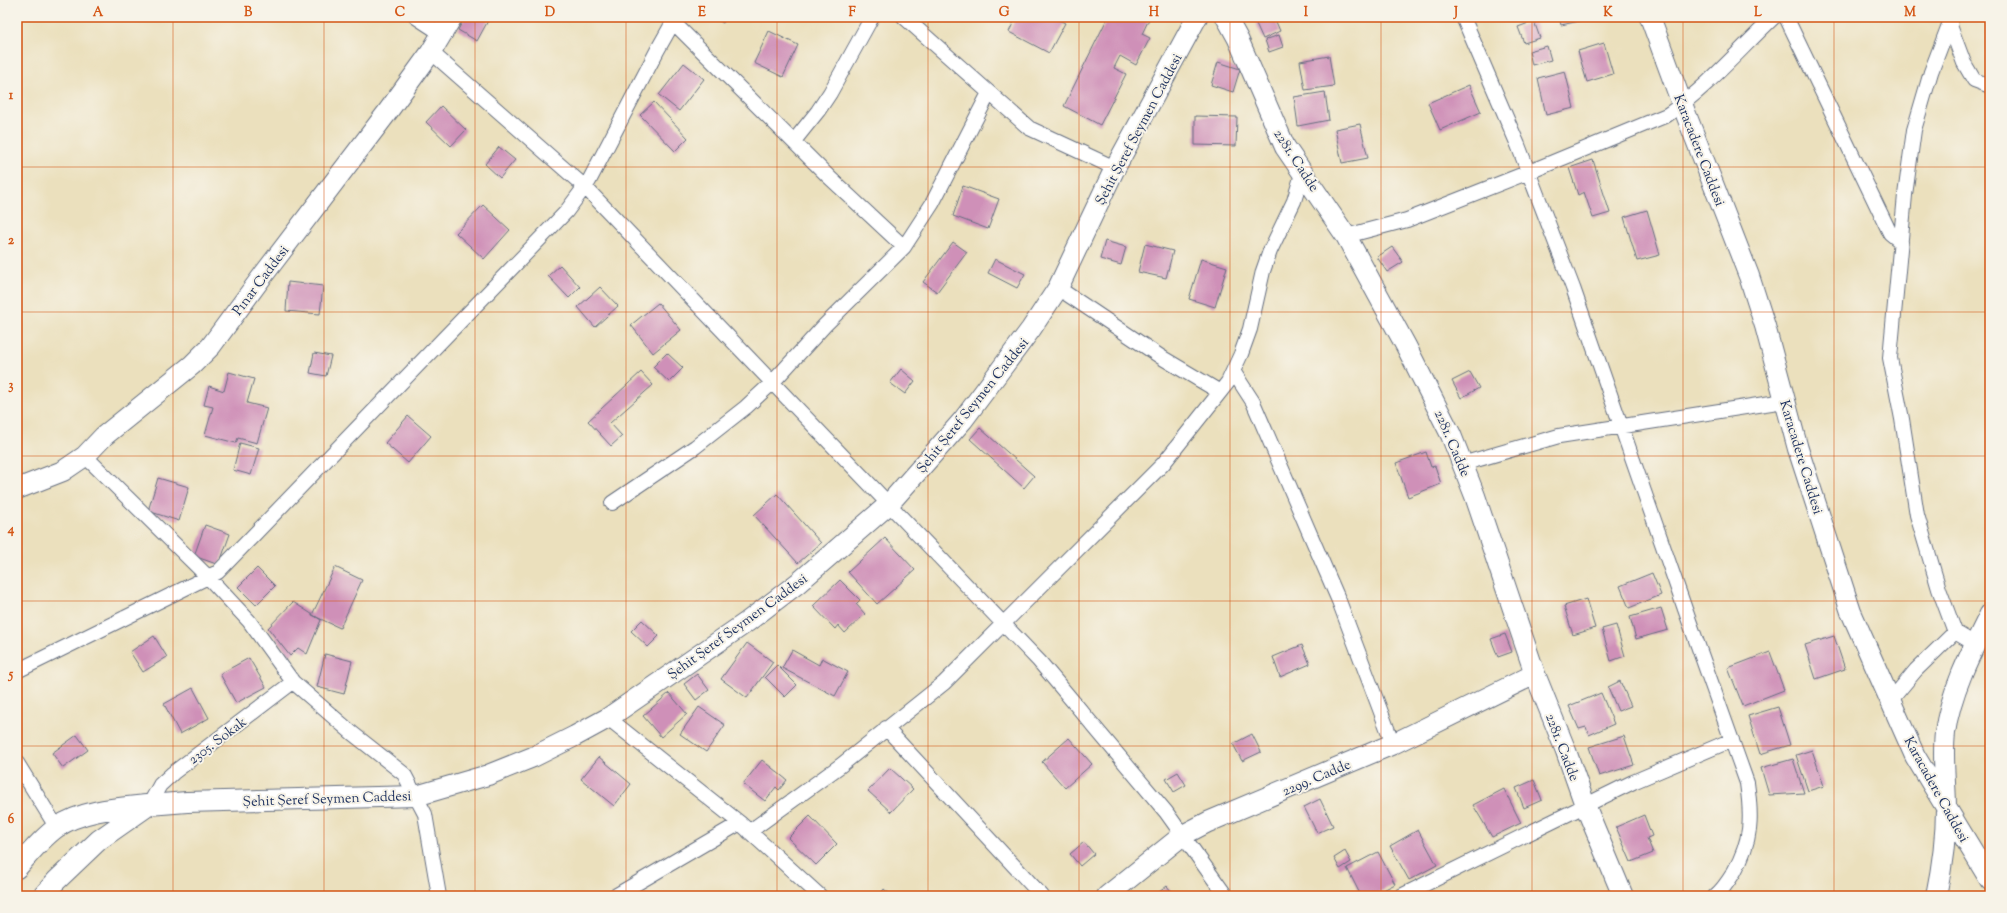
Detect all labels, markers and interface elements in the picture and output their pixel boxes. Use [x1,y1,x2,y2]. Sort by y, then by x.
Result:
text: A [93,4,104,22]
text: B [244,4,253,22]
text: C [395,4,405,22]
text: D [545,4,555,22]
text: E [698,4,706,22]
text: F [848,4,856,22]
text: G [999,4,1010,22]
text: H [1149,4,1160,22]
text: I [1304,4,1309,22]
text: J [1453,4,1458,22]
text: K [1603,4,1613,22]
text: L [1754,4,1762,22]
text: M [1904,4,1916,22]
street label: Şehit Şeref Seymen Caddesi [1091,51,1188,209]
text: 1 [9,87,14,105]
street label: Karacadere Caddesi [1668,92,1729,210]
street label: 2281. Cadde [1268,126,1323,196]
text: 2 [8,232,15,250]
street label: Pınar Caddesi [229,242,295,320]
street label: Şehit Şeref Seymen Caddesi [913,334,1034,478]
text: 3 [8,377,14,395]
street label: Karacadere Caddesi [1773,398,1827,517]
street label: 2281. Cadde [1428,407,1474,480]
text: 4 [7,521,15,539]
street label: Şehit Şeref Seymen Caddesi [664,570,812,685]
text: 5 [8,666,14,684]
street label: 2281. Cadde [1539,711,1583,784]
street label: 2305. Sokak [185,713,252,770]
street label: Karacadere Caddesi [1898,733,1973,847]
street label: 2299. Cadde [1279,755,1354,802]
street label: Şehit Şeref Seymen Caddesi [242,787,412,813]
text: 6 [8,811,15,829]

